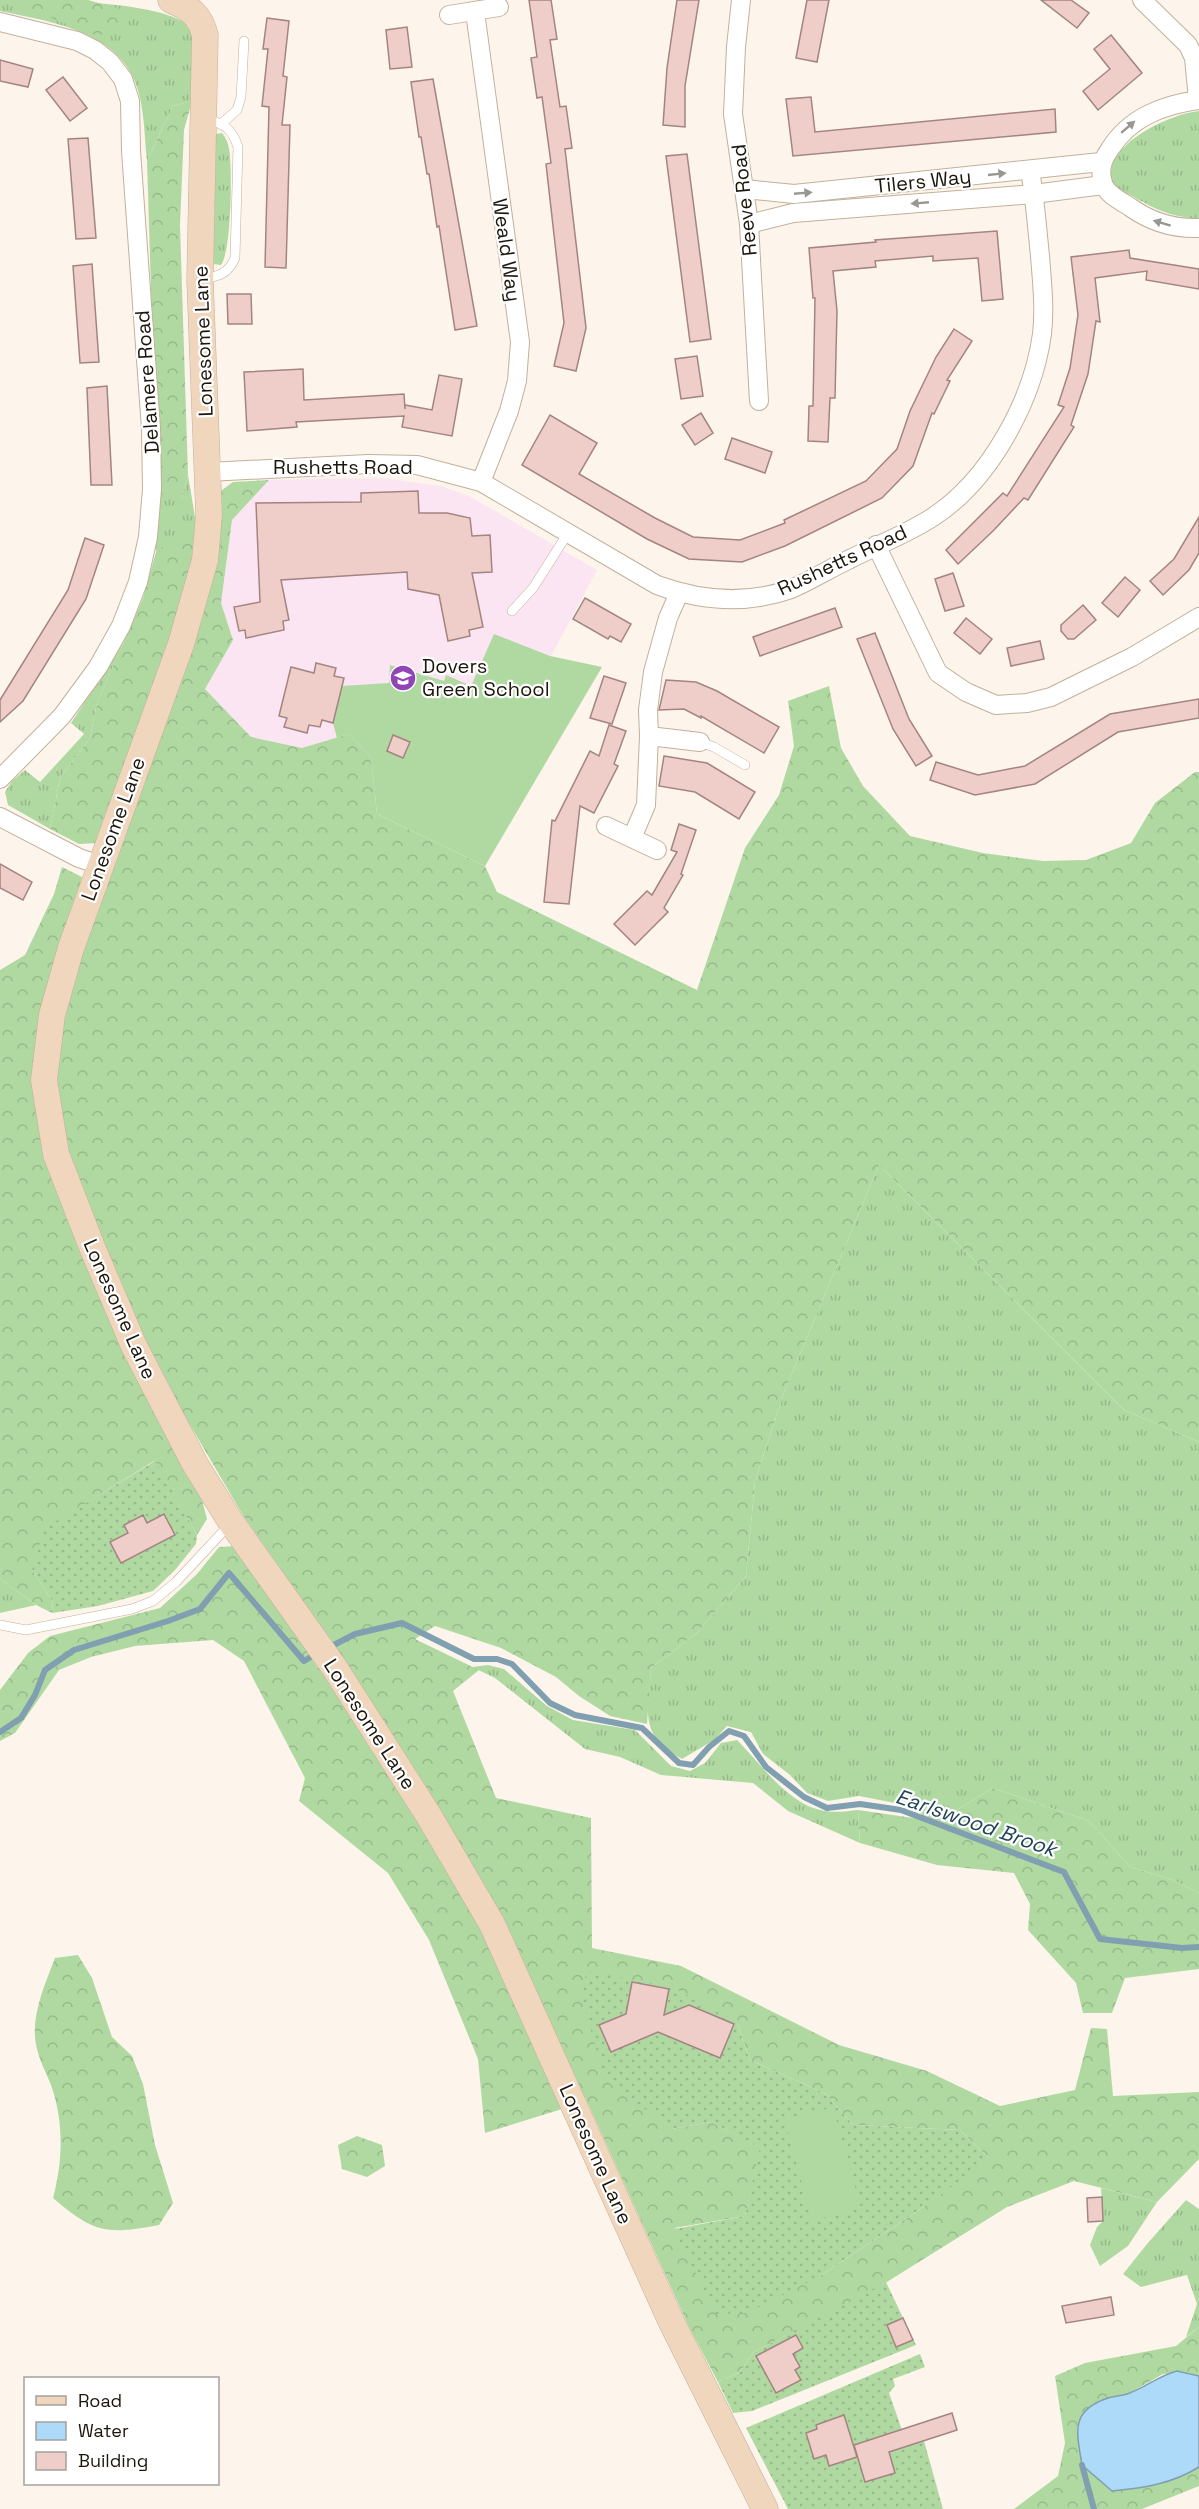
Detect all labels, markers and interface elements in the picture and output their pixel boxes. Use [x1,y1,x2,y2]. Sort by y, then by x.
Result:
one-way arrow [1121,121,1136,134]
street label: Reeve Road [725,143,763,257]
street label: Tilers Way [873,163,973,199]
one-way arrow [988,169,1007,179]
one-way arrow [794,188,813,198]
street label: Weald Way [487,197,527,303]
one-way arrow [910,198,929,208]
one-way arrow [1153,218,1171,227]
street label: Lonesome Lane [187,265,219,417]
street label: Delamere Road [129,309,165,455]
street label: Rushetts Road [273,454,413,480]
street label: Rushetts Road [773,519,911,601]
place label: Dovers Green School [422,653,550,702]
school or university icon: Dovers Green School [388,663,418,693]
street label: Lonesome Lane [75,754,151,904]
street label: Lonesome Lane [77,1235,163,1383]
street label: Lonesome Lane [318,1654,422,1794]
water label: Earlswood Brook [892,1782,1063,1864]
street label: Lonesome Lane [553,2080,639,2228]
legend [24,2377,219,2485]
text: Road [78,2389,122,2412]
text: Water [78,2419,129,2442]
text: Building [78,2449,148,2472]

